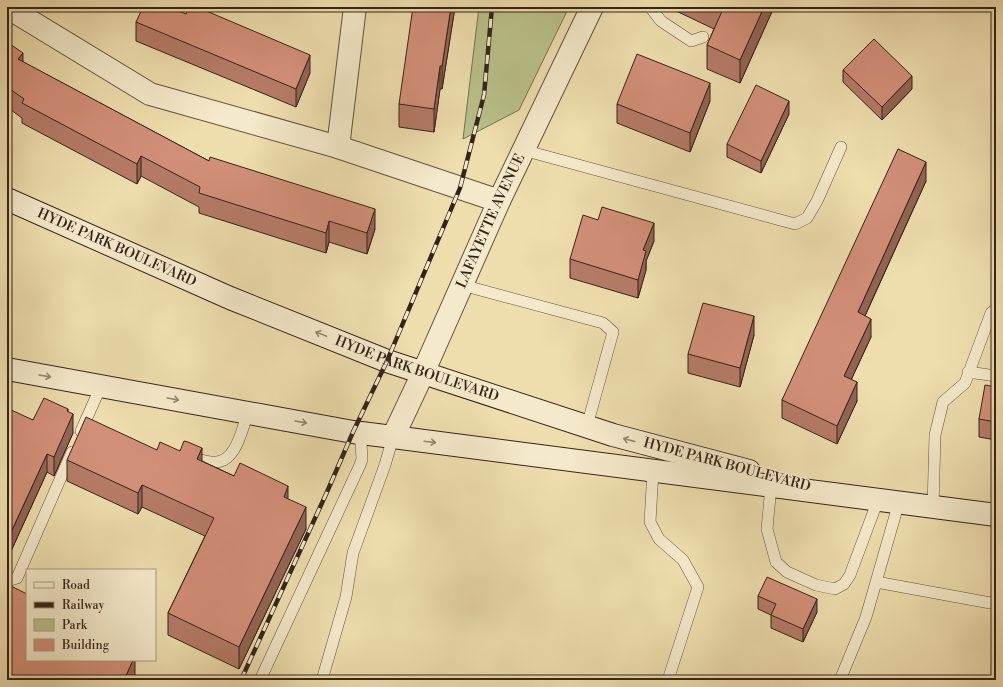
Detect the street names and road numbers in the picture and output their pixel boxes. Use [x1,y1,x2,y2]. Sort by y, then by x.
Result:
street label: LAFAYETTE AVENUE [452,151,529,291]
street label: HYDE PARK BOULEVARD [34,204,199,291]
street label: HYDE PARK BOULEVARD [332,332,501,406]
street label: HYDE PARK BOULEVARD [641,434,813,496]

